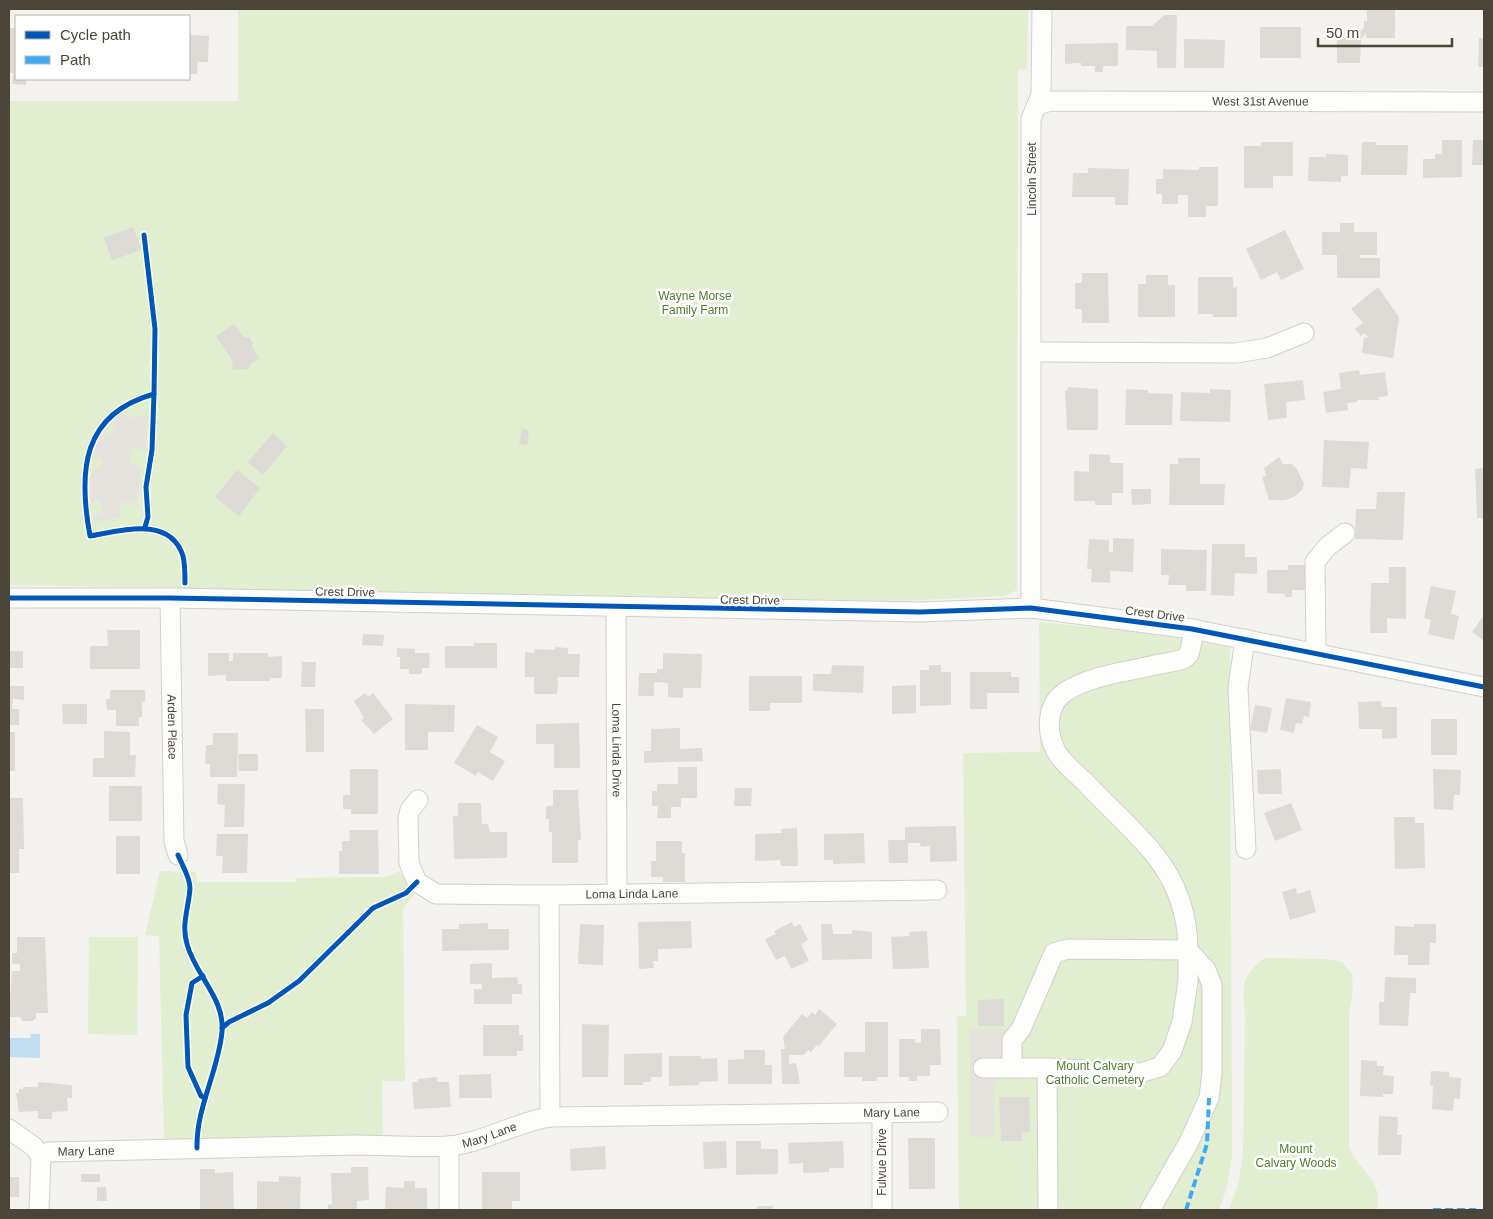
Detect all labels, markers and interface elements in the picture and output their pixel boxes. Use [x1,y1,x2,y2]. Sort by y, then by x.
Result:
legend [15,15,190,80]
scale bar [1318,15,1452,47]
text: 50 m [1326,24,1359,41]
text: Cycle path [60,26,131,43]
text: Path [60,51,91,68]
street label: West 31st Avenue [1212,94,1309,109]
street label: Lincoln Street [1025,142,1039,216]
park label: Wayne Morse Family Farm [658,289,732,317]
street label: Crest Drive [315,584,375,600]
street label: Crest Drive [720,592,780,608]
street label: Crest Drive [1124,603,1186,625]
street label: Arden Place [165,694,180,760]
street label: Loma Linda Drive [609,703,624,797]
street label: Loma Linda Lane [585,886,679,902]
park label: Mount Calvary Catholic Cemetery [1046,1059,1144,1087]
street label: Mary Lane [863,1105,920,1120]
street label: Mary Lane [461,1119,519,1151]
street label: Fulvue Drive [875,1128,889,1196]
park label: Mount Calvary Woods [1255,1142,1337,1170]
street label: Mary Lane [58,1144,115,1159]

